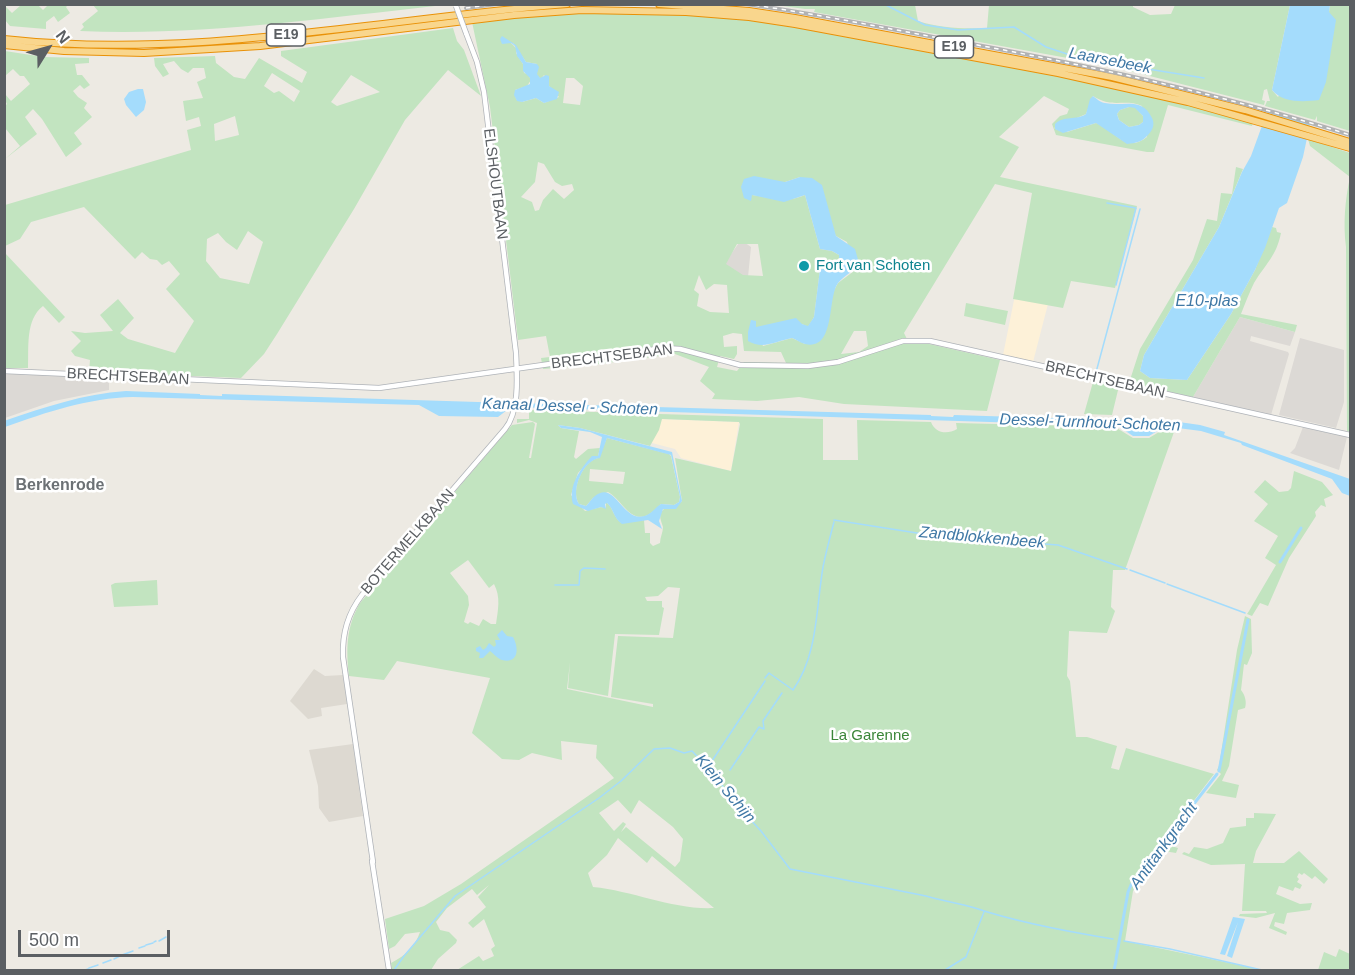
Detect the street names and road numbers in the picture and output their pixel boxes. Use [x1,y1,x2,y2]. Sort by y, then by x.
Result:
road number: E19 [266,24,306,46]
road number: E19 [934,36,974,58]
street label: ELSHOUTBAAN [479,127,511,241]
street label: BRECHTSEBAAN [550,341,674,373]
street label: BRECHTSEBAAN [1043,357,1167,403]
street label: BRECHTSEBAAN [66,365,190,389]
street label: BOTERMELKBAAN [357,486,459,598]

